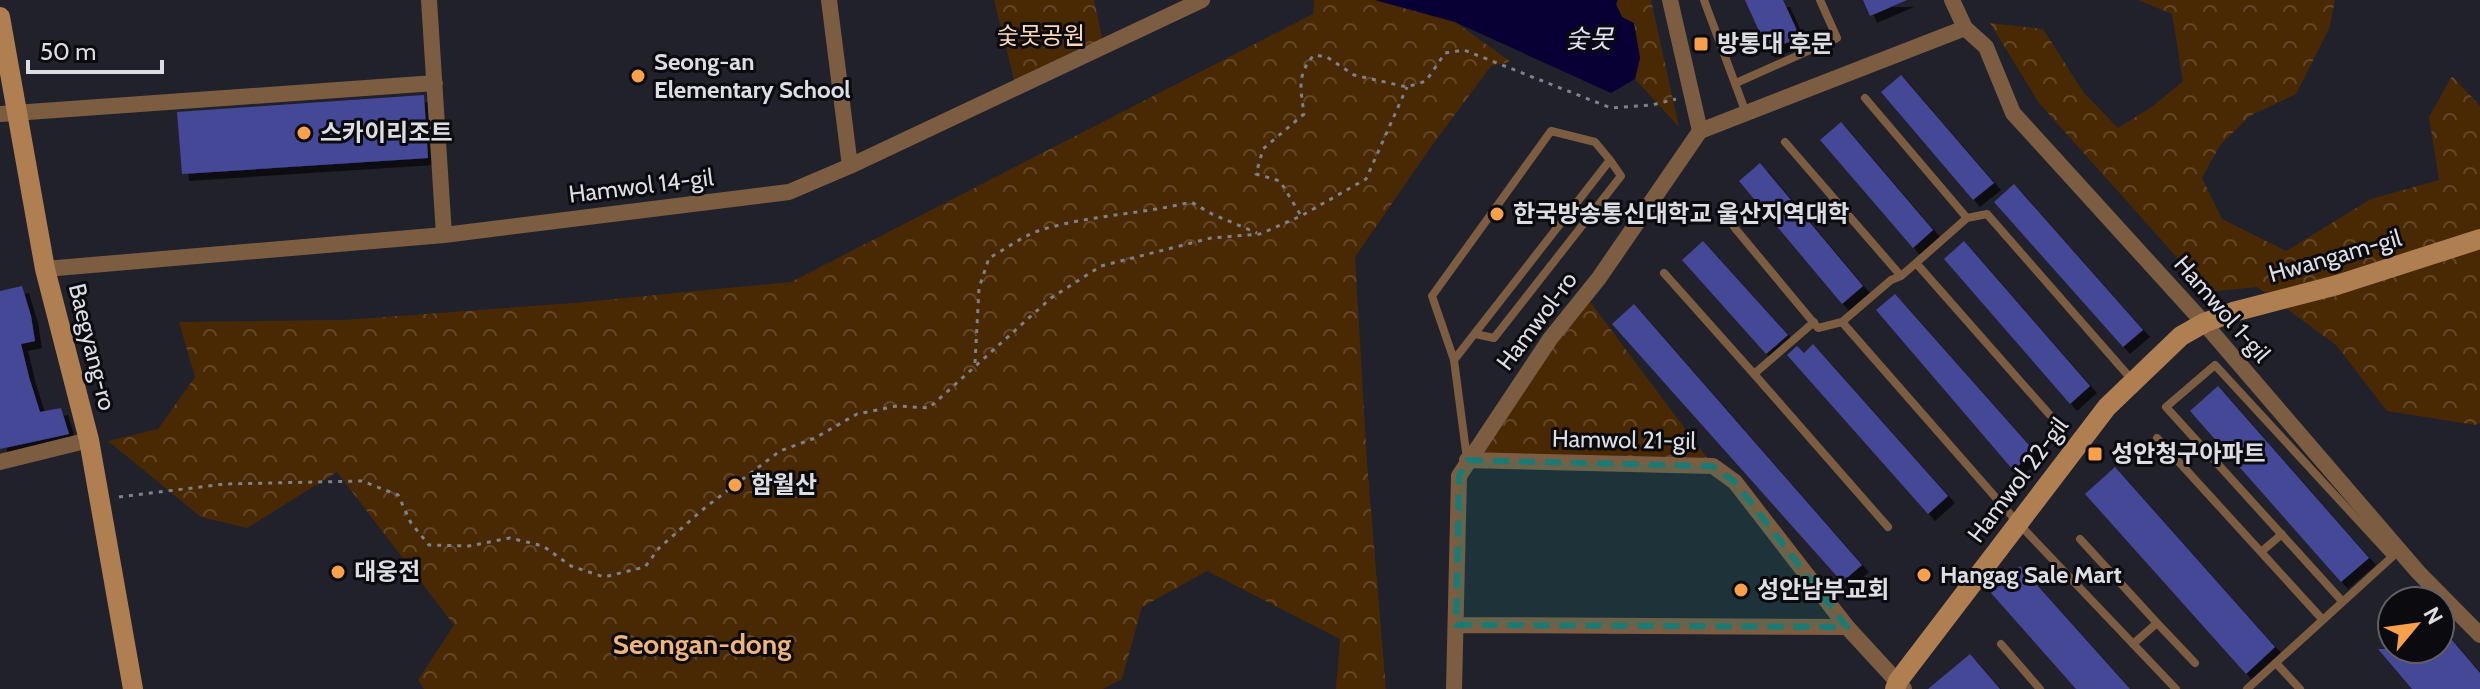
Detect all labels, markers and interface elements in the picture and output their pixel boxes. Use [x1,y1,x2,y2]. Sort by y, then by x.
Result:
park label: 숯못공원 [997,21,1085,50]
water label: 숯못 [1565,23,1615,55]
scale bar [28,24,162,74]
place label: 방통대 후문 [1717,29,1833,58]
marker: 방통대 후문 [1692,35,1710,53]
text: 50 m [40,37,96,66]
place label: Seong-an Elementary School [654,47,851,104]
marker: Seong-an Elementary School [629,67,647,85]
place label: 스카이리조트 [320,118,452,147]
marker: 스카이리조트 [295,124,313,142]
street label: Hamwol 14-gil [567,162,715,209]
place label: 한국방송통신대학교 울산지역대학 [1513,199,1850,228]
marker: 한국방송통신대학교 울산지역대학 [1488,205,1506,223]
street label: Hwangam-gil [2265,223,2405,288]
street label: Hamwol 1-gil [2168,249,2277,368]
street label: Hamwol-ro [1490,266,1583,376]
street label: Baegyang-ro [63,280,122,413]
street label: Hamwol 22-gil [1961,411,2074,548]
street label: Hamwol 21-gil [1552,424,1697,455]
place label: 성안청구아파트 [2111,439,2266,468]
marker: 성안청구아파트 [2086,445,2104,463]
place label: 함월산 [751,470,817,499]
marker: 함월산 [726,476,744,494]
place label: 대웅전 [354,557,420,586]
place label: Hangag Sale Mart [1940,560,2122,589]
marker: 대웅전 [329,563,347,581]
marker: Hangag Sale Mart [1915,566,1933,584]
place label: 성안남부교회 [1757,575,1889,604]
marker: 성안남부교회 [1732,581,1750,599]
north arrow [2376,585,2456,665]
text: N [2417,602,2449,629]
district label: Seongan-dong [613,627,791,661]

